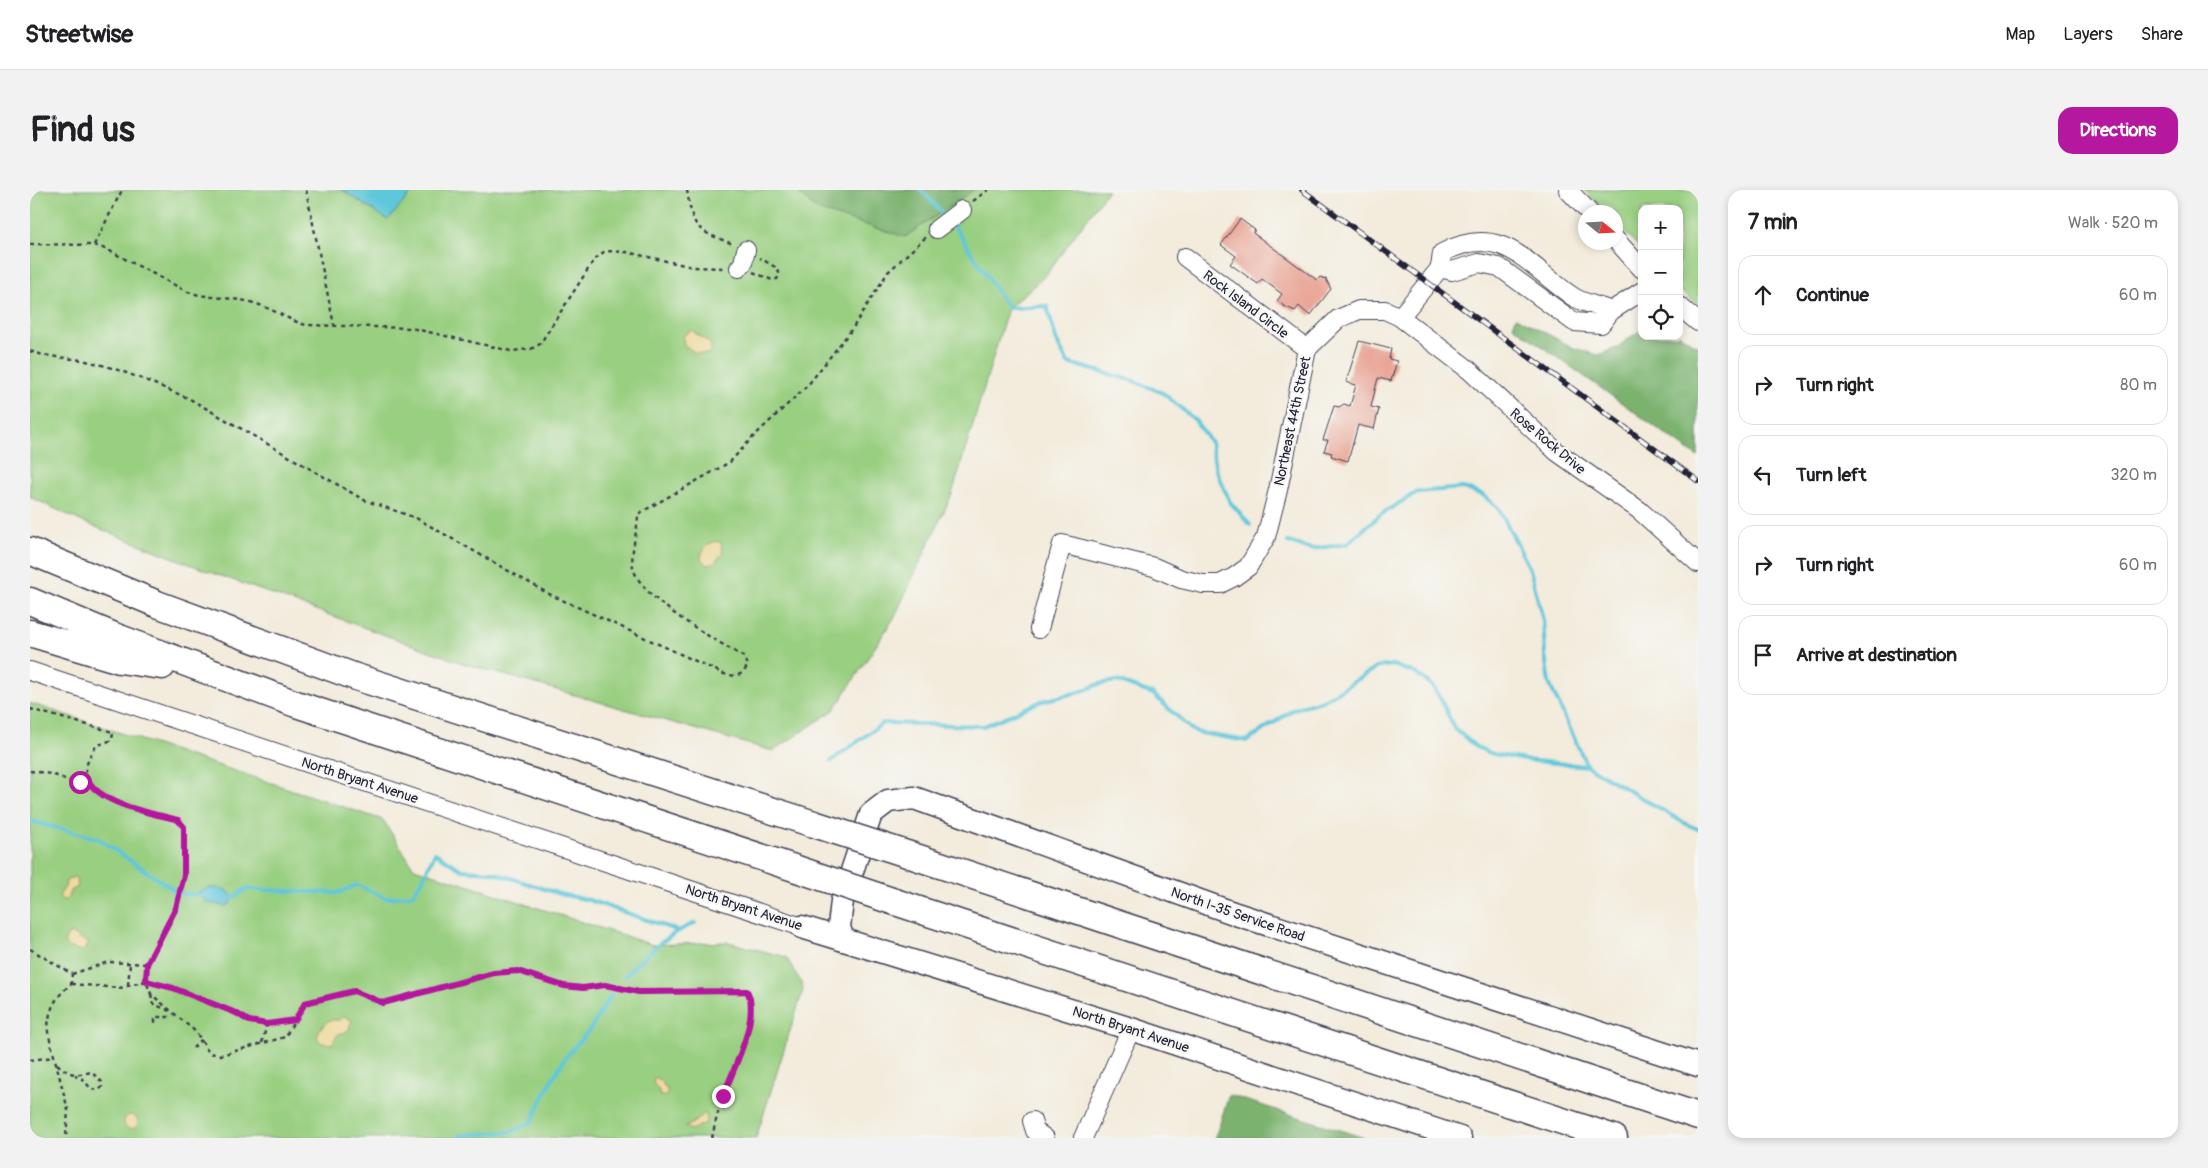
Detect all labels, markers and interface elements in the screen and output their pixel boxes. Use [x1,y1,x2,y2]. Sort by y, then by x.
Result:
text: Streetwise [25,20,133,49]
text: Map [2006,23,2035,46]
text: Layers [2063,23,2113,46]
text: Share [2141,23,2183,46]
button: Directions [2058,107,2178,154]
text: Find us [30,108,135,152]
north arrow [1578,205,1623,250]
map controls [1638,205,1683,340]
button: + [1638,205,1683,250]
text: 7 min [1748,209,1798,236]
text: Walk · 520 m [2068,213,2158,233]
button: − [1638,250,1683,295]
street label: Rock Island Circle [1200,267,1292,342]
icon: ahead [1749,281,1777,309]
text: Continue [1796,283,1869,307]
text: 60 m [2119,285,2157,305]
button: locate [1638,295,1683,340]
street label: Northeast 44th Street [1270,354,1315,487]
icon: right [1749,371,1777,399]
text: Turn right [1796,373,1874,397]
text: 80 m [2120,375,2157,395]
street label: Rose Rock Drive [1506,405,1589,478]
icon: left [1749,461,1777,489]
text: Turn left [1796,463,1866,487]
text: 320 m [2111,465,2157,485]
icon: right [1749,551,1777,579]
text: Turn right [1796,553,1874,577]
text: 60 m [2119,555,2157,575]
icon: arrive [1749,641,1777,669]
text: Arrive at destination [1796,643,1957,667]
street label: North Bryant Avenue [299,754,420,807]
route start [69,771,92,794]
street label: North Bryant Avenue [683,881,804,934]
street label: North I-35 Service Road [1169,884,1307,945]
street label: North Bryant Avenue [1070,1003,1191,1056]
route end [712,1085,735,1108]

